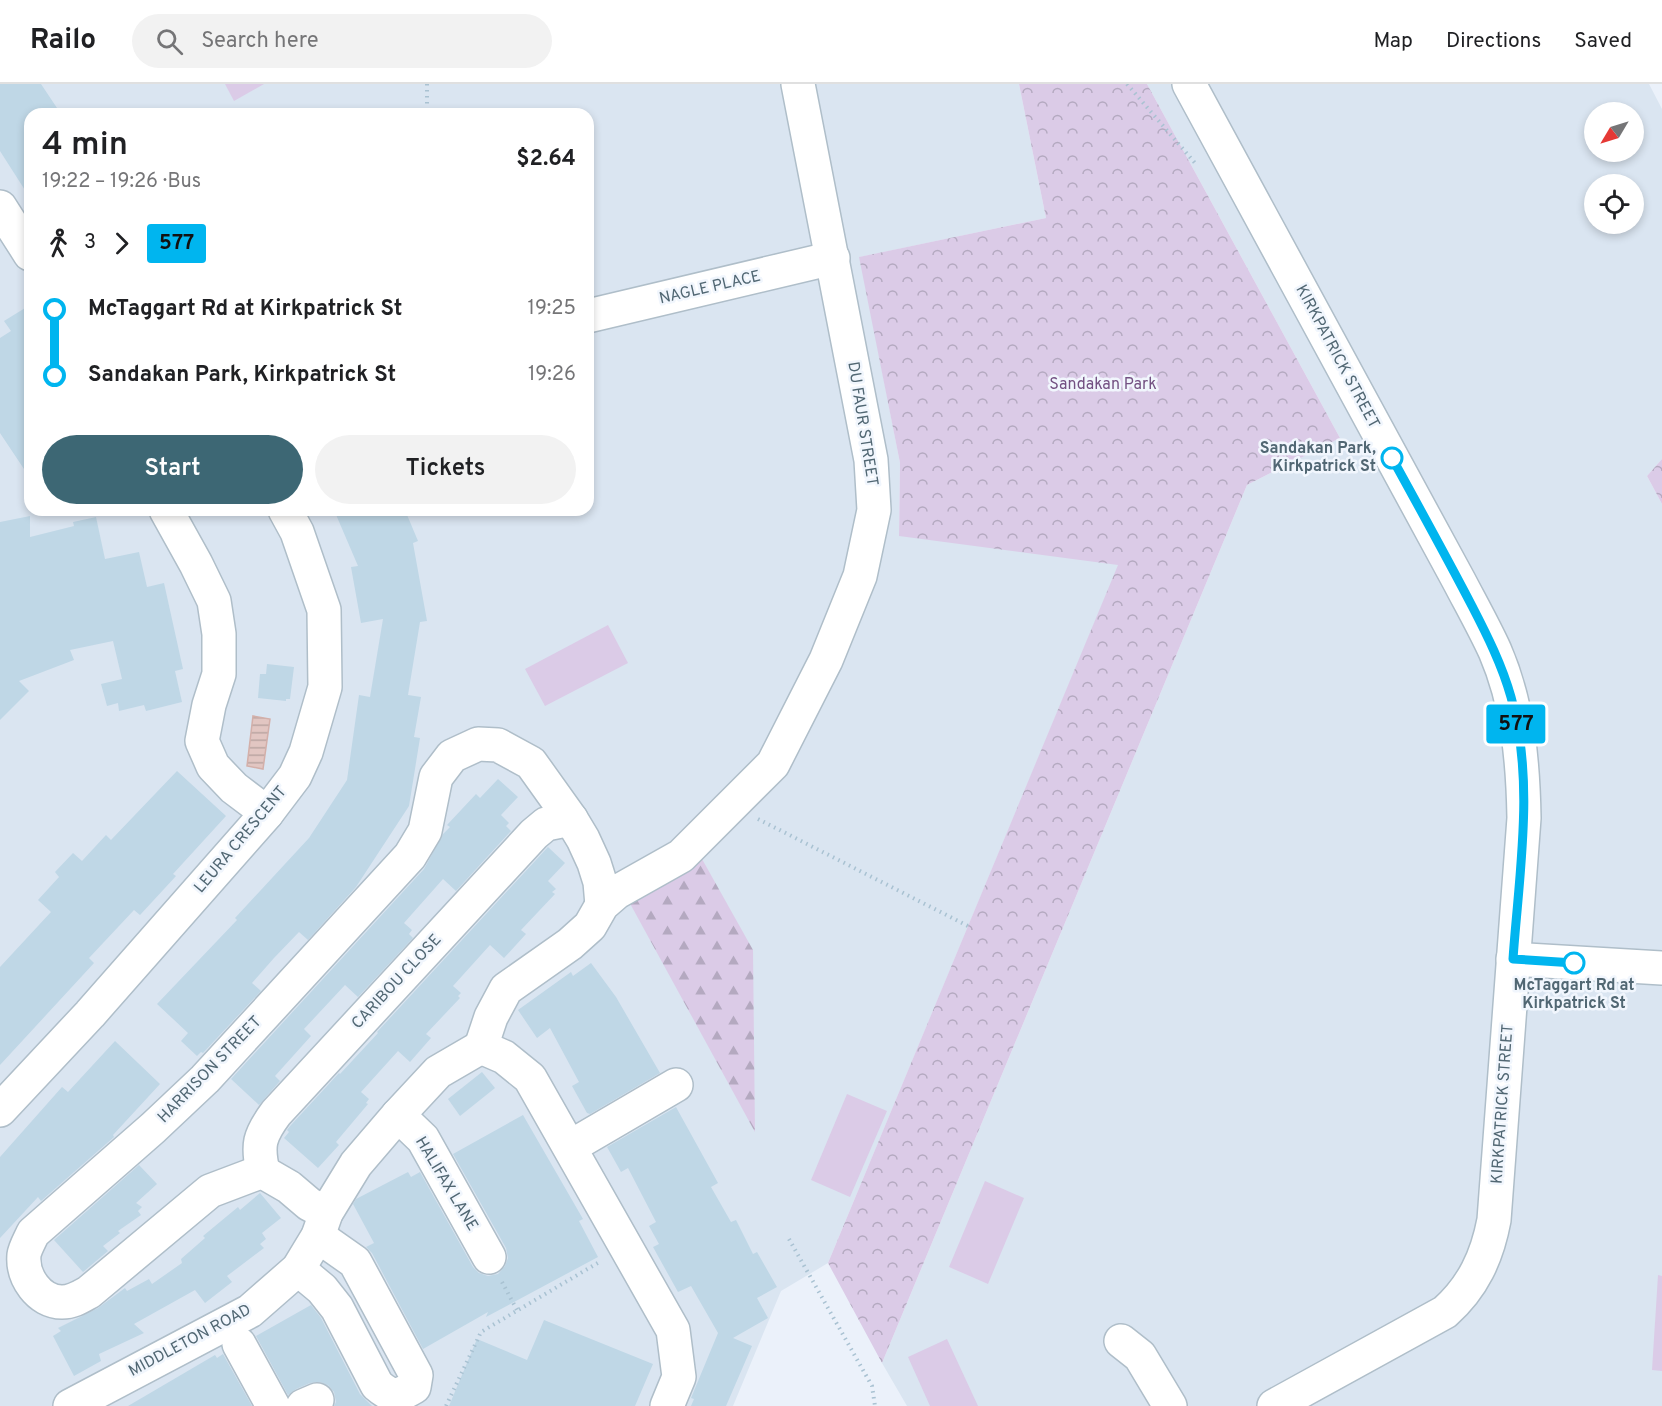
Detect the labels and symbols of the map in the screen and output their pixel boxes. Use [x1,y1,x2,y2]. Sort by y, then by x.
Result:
north arrow [1584,102,1644,162]
street label: NAGLE PLACE [657,267,763,309]
street label: KIRKPATRICK STREET [1291,282,1383,432]
street label: DU FAUR STREET [842,360,882,488]
park label: Sandakan Park [1049,375,1157,395]
place label: Sandakan Park, Kirkpatrick St [1260,439,1376,477]
marker: Sandakan Park, Kirkpatrick St [1381,447,1403,469]
line badge: 577 [1482,704,1550,744]
street label: LEURA CRESCENT [190,782,292,898]
street label: CARIBOU CLOSE [348,930,446,1034]
marker: McTaggart Rd at Kirkpatrick St [1563,952,1585,974]
place label: McTaggart Rd at Kirkpatrick St [1514,976,1634,1014]
street label: HARRISON STREET [154,1012,266,1128]
street label: KIRKPATRICK STREET [1487,1023,1519,1185]
street label: HALIFAX LANE [410,1133,482,1235]
street label: MIDDLETON ROAD [125,1300,255,1382]

